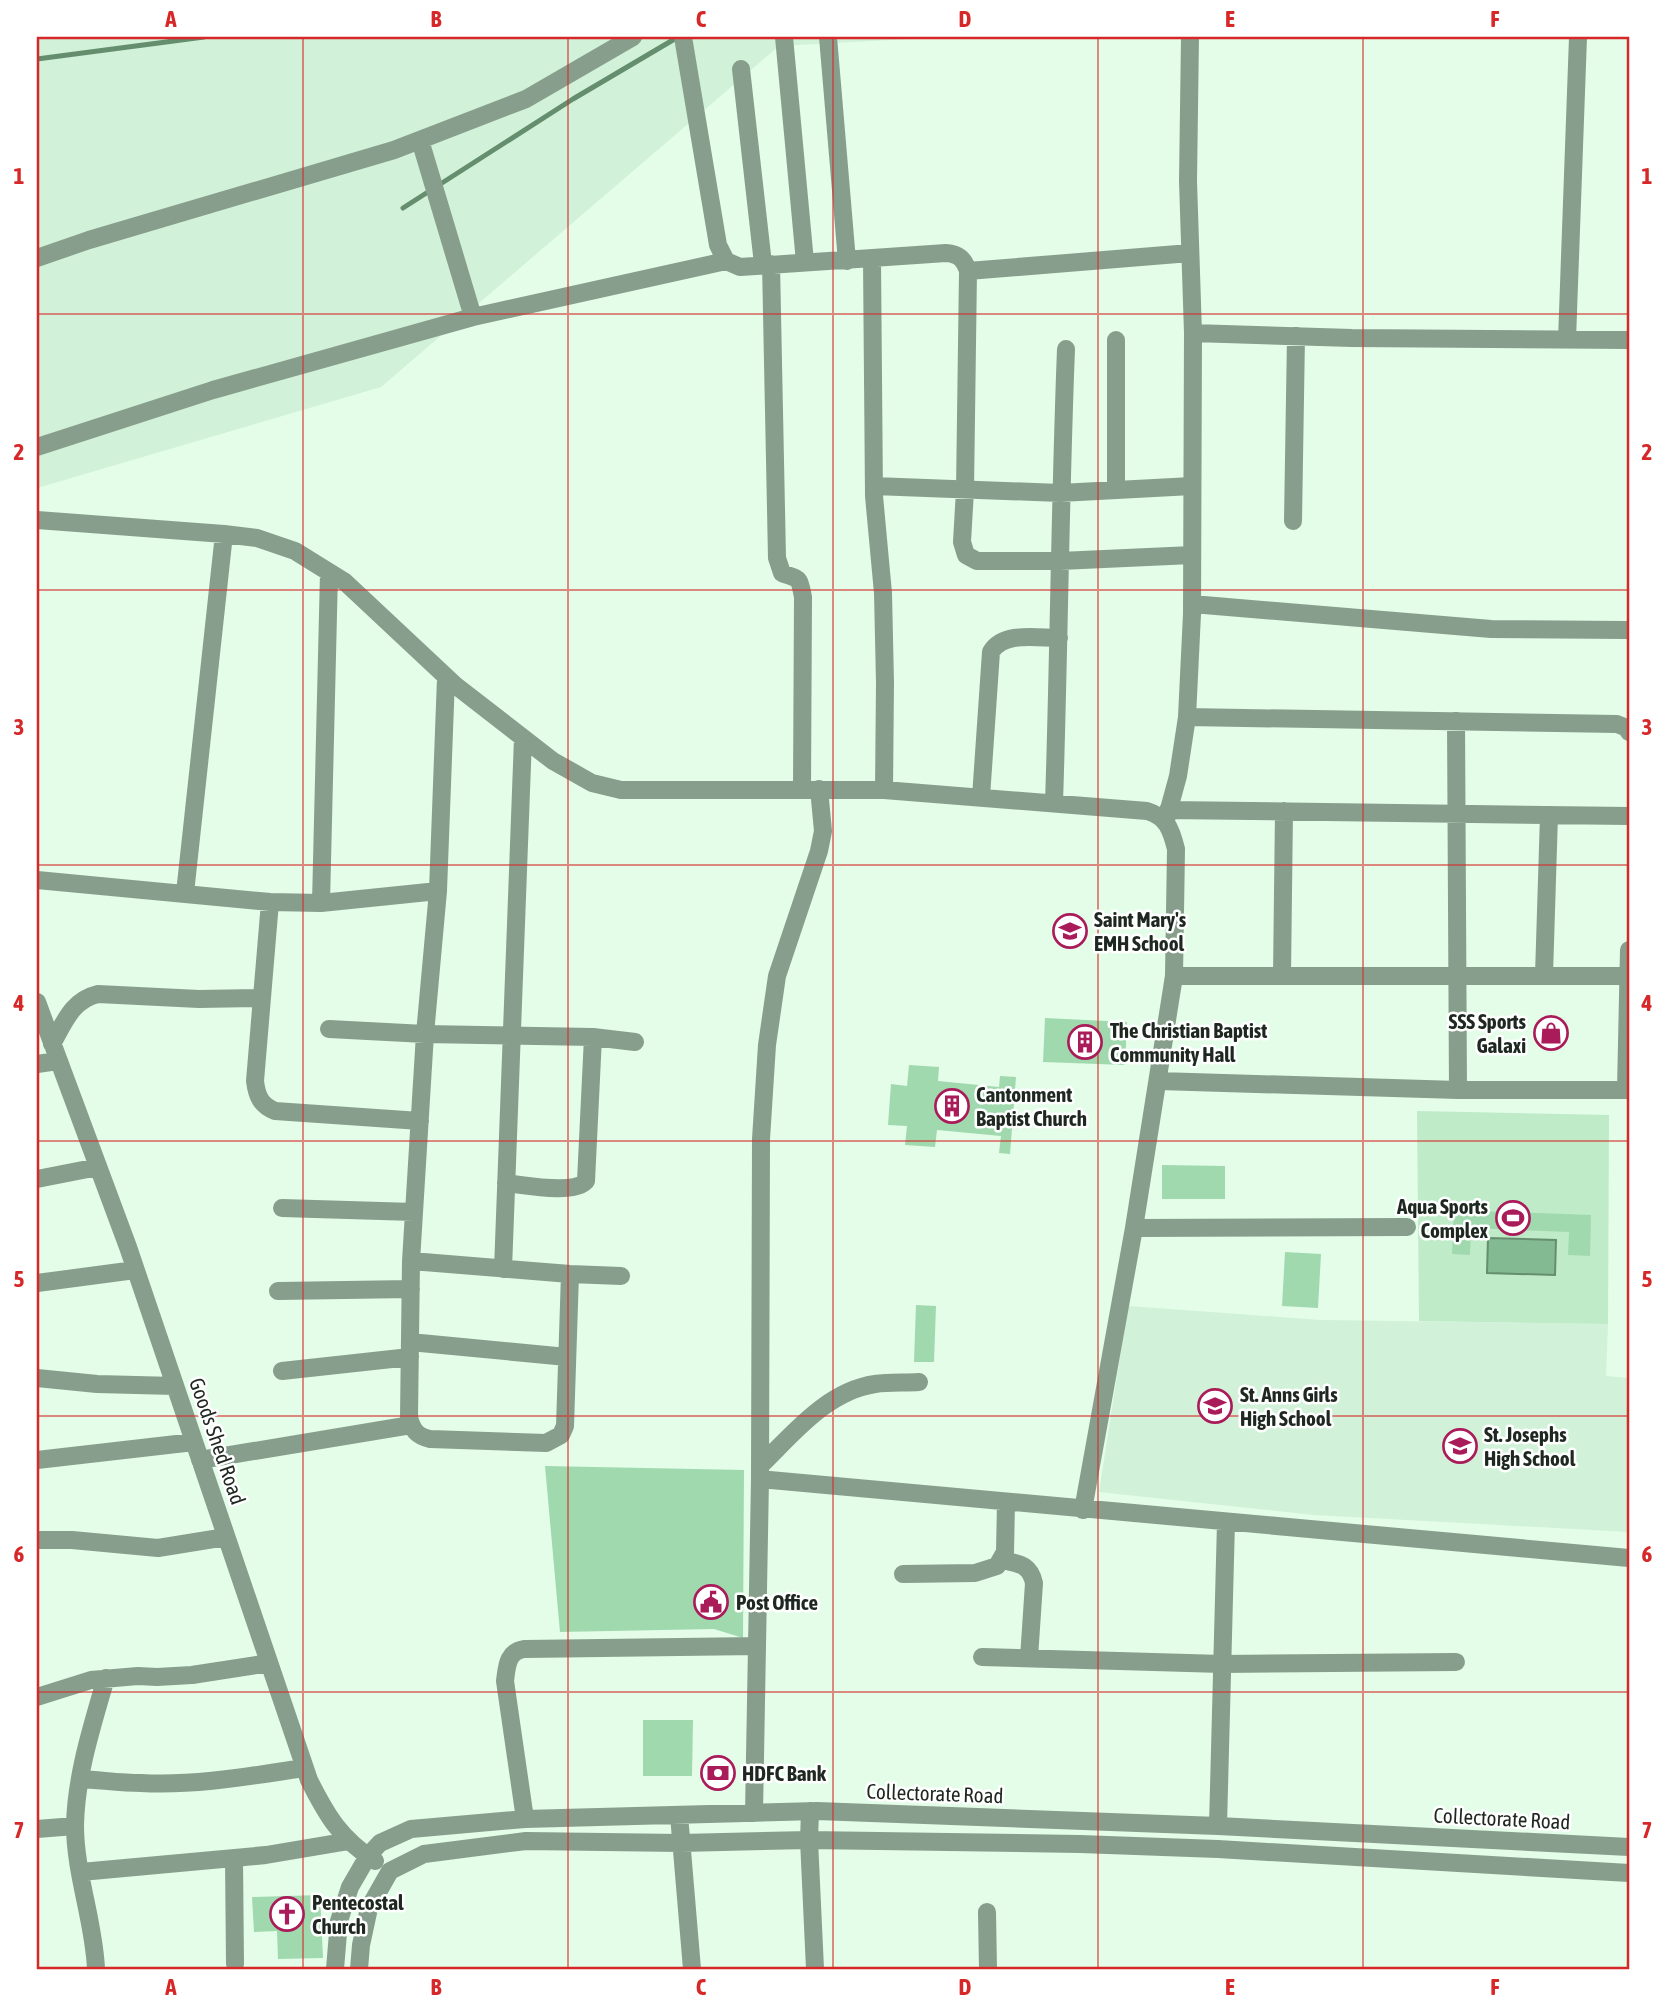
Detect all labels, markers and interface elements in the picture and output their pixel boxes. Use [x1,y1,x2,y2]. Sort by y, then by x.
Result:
text: A [164,6,177,32]
text: B [431,6,442,32]
text: C [696,6,707,32]
text: D [959,6,972,32]
text: E [1225,6,1235,32]
text: F [1490,6,1500,32]
text: 1 [14,163,25,189]
text: 1 [1642,163,1653,189]
text: 2 [14,439,24,465]
text: 2 [1642,439,1652,465]
text: 3 [14,714,24,740]
text: 3 [1642,714,1652,740]
place label: Saint Mary's EMH School [1094,907,1187,955]
school or university icon: Saint Mary's EMH School [1051,912,1089,950]
text: 4 [13,990,25,1016]
text: 4 [1641,990,1653,1016]
place label: SSS Sports Galaxi [1449,1009,1527,1057]
shop icon: SSS Sports Galaxi [1532,1014,1570,1052]
place label: The Christian Baptist Community Hall [1110,1018,1267,1066]
building icon: The Christian Baptist Community Hall [1066,1023,1104,1061]
place label: Cantonment Baptist Church [976,1082,1087,1130]
building icon: Cantonment Baptist Church [933,1087,971,1125]
place label: Aqua Sports Complex [1396,1194,1489,1242]
sports icon: Aqua Sports Complex [1494,1199,1532,1237]
text: 5 [14,1266,25,1292]
text: 5 [1642,1266,1653,1292]
street label: Goods Shed Road [185,1374,251,1508]
place label: St. Anns Girls High School [1240,1382,1338,1430]
school or university icon: St. Anns Girls High School [1196,1387,1234,1425]
place label: St. Josephs High School [1484,1422,1576,1470]
school or university icon: St. Josephs High School [1441,1427,1479,1465]
text: 6 [14,1541,25,1567]
text: 6 [1642,1541,1653,1567]
public building icon: Post Office [692,1583,730,1621]
place label: Post Office [736,1590,818,1614]
bank icon: HDFC Bank [699,1754,737,1792]
place label: HDFC Bank [742,1761,827,1785]
street label: Collectorate Road [866,1779,1004,1807]
street label: Collectorate Road [1433,1802,1571,1834]
text: 7 [14,1817,24,1843]
text: 7 [1642,1817,1652,1843]
place label: Pentecostal Church [312,1890,404,1938]
church icon: Pentecostal Church [268,1895,306,1933]
text: A [164,1974,177,2000]
text: B [431,1974,442,2000]
text: C [696,1974,707,2000]
text: D [959,1974,972,2000]
text: E [1225,1974,1235,2000]
text: F [1490,1974,1500,2000]

